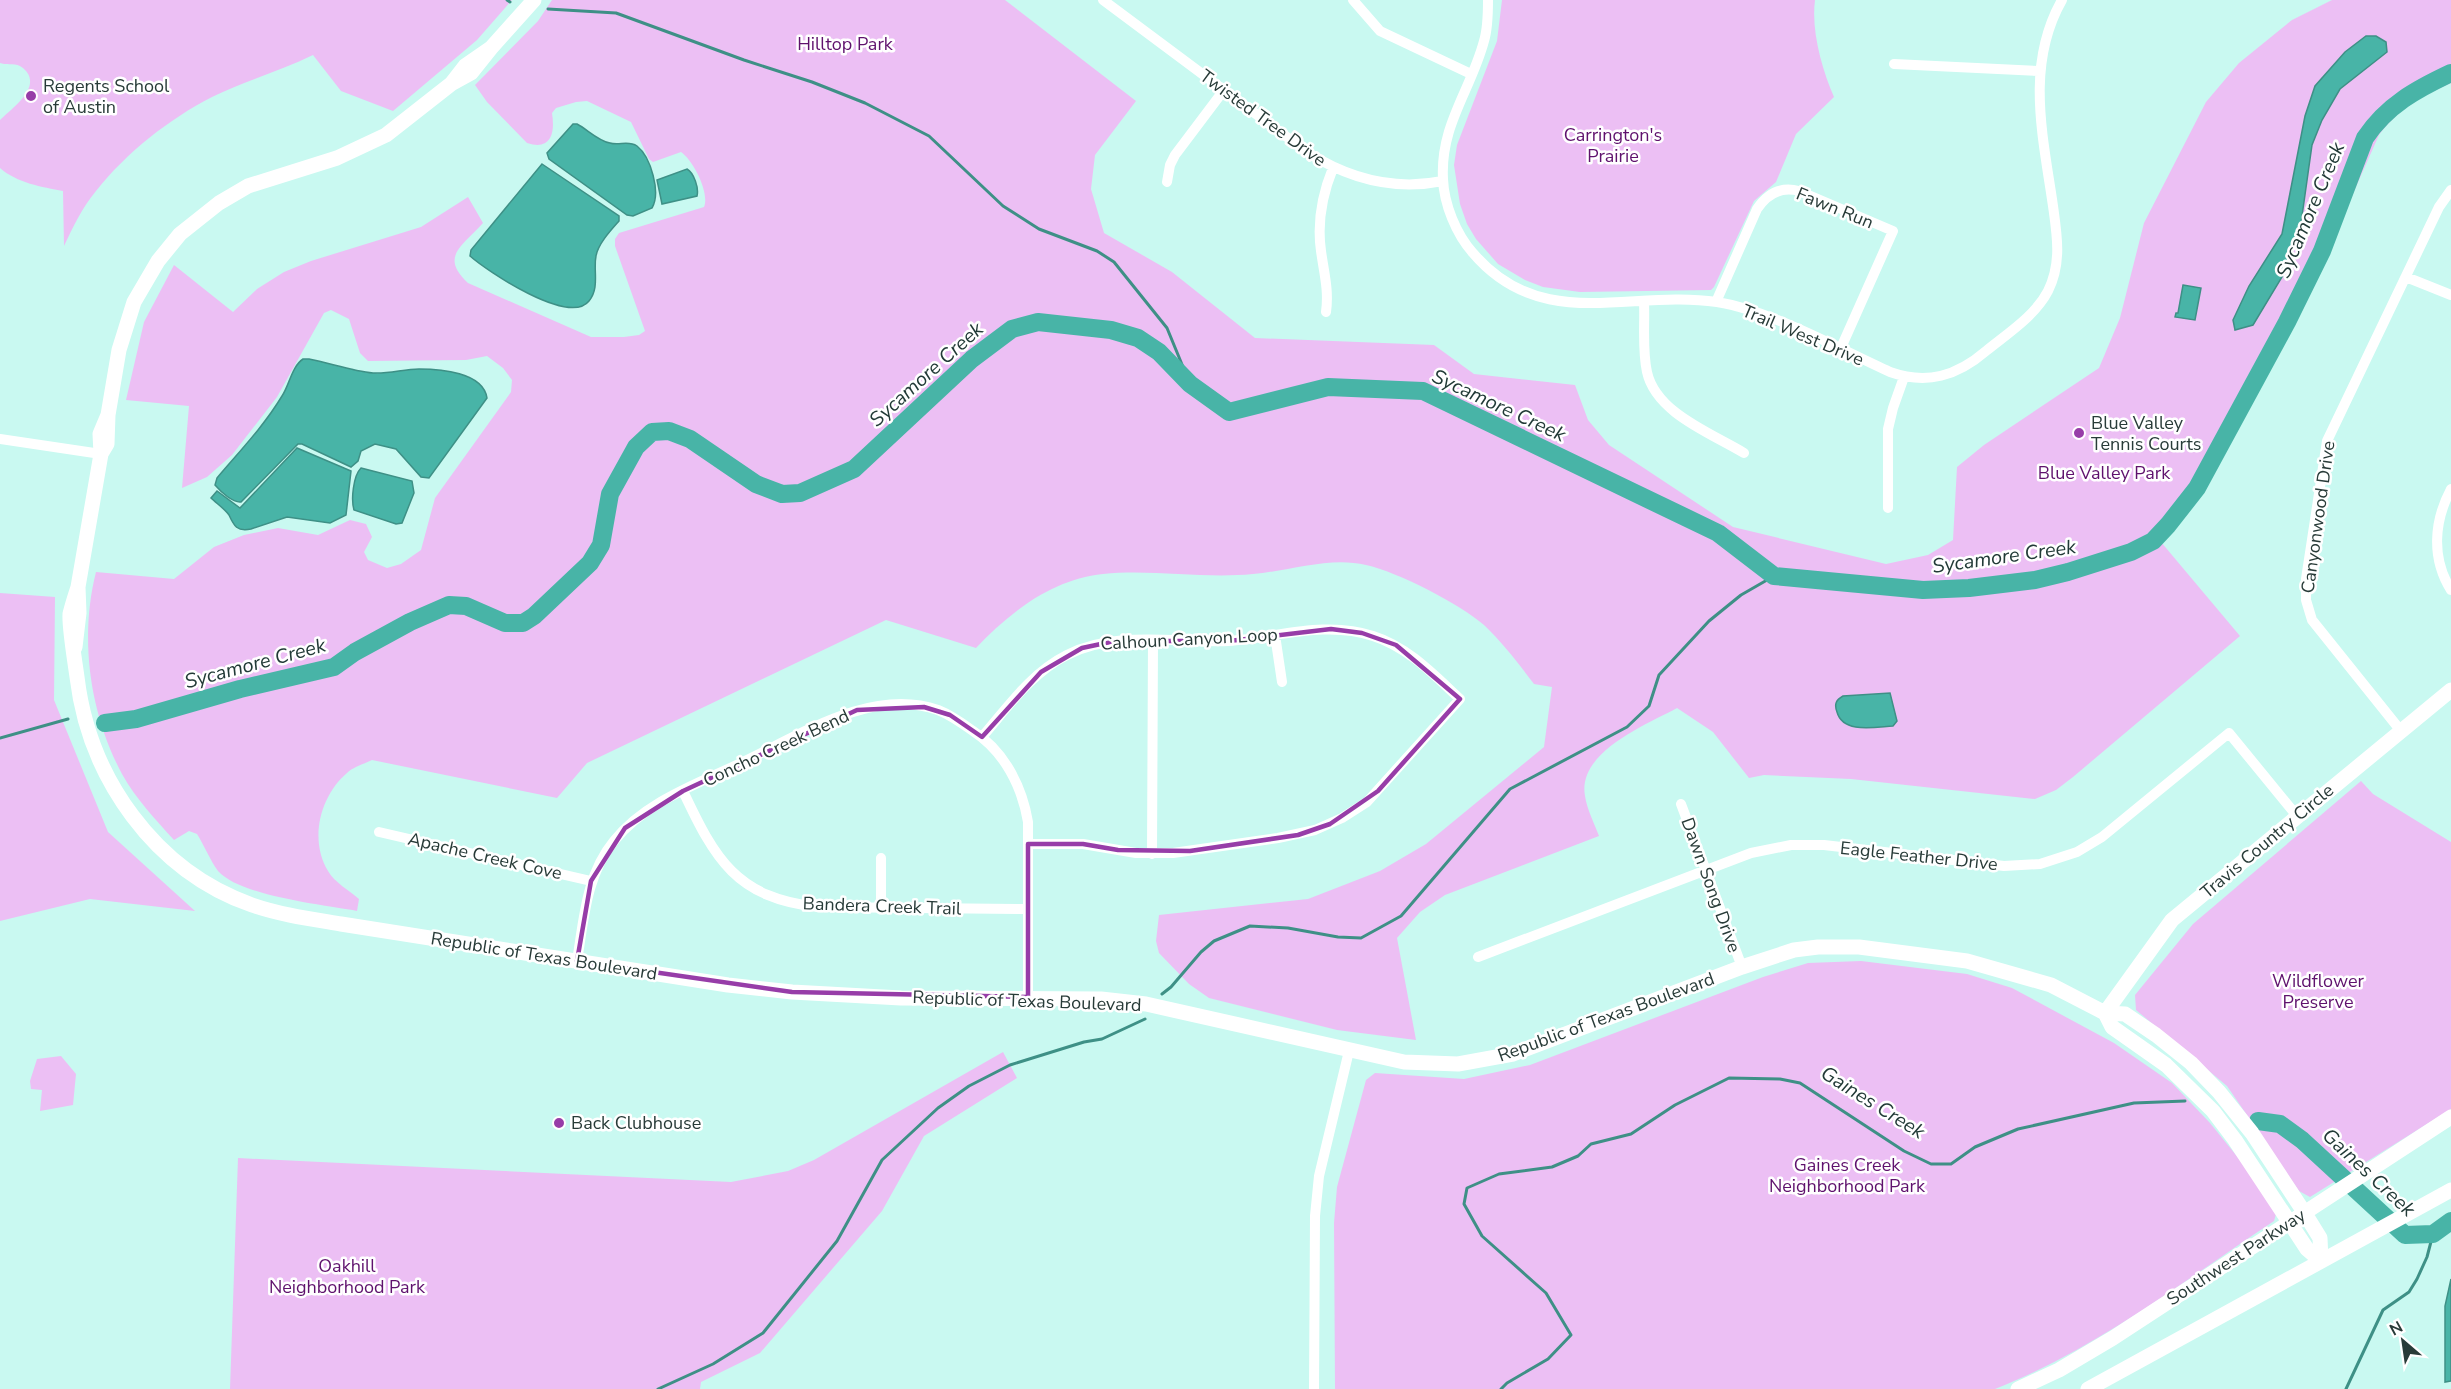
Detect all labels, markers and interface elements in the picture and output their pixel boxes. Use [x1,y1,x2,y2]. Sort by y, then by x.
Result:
park label: Hilltop Park [797,32,894,56]
street label: Twisted Tree Drive [1195,64,1331,172]
place label: Regents School of Austin [43,74,170,119]
marker: Regents School of Austin [24,89,38,103]
park label: Carrington's Prairie [1564,123,1662,168]
water label: Sycamore Creek [2270,137,2352,282]
street label: Fawn Run [1793,182,1877,234]
street label: Trail West Drive [1738,299,1868,371]
water label: Sycamore Creek [863,315,990,433]
water label: Sycamore Creek [1427,363,1571,449]
place label: Blue Valley Tennis Courts [2091,411,2201,456]
marker: Blue Valley Tennis Courts [2072,426,2086,440]
street label: Canyonwood Drive [2295,439,2341,595]
park label: Blue Valley Park [2038,461,2171,485]
water label: Sycamore Creek [1930,533,2079,580]
street label: Calhoun Canyon Loop [1100,622,1278,656]
water label: Sycamore Creek [182,631,330,695]
street label: Concho Creek Bend [699,704,853,792]
street label: Travis Country Circle [2195,778,2339,904]
street label: Dawn Song Drive [1675,814,1747,956]
street label: Apache Creek Cove [406,827,564,885]
street label: Eagle Feather Drive [1839,836,1999,876]
street label: Bandera Creek Trail [802,891,962,921]
street label: Republic of Texas Boulevard [429,926,659,986]
street label: Republic of Texas Boulevard [1494,967,1718,1067]
park label: Wildflower Preserve [2272,969,2364,1014]
street label: Republic of Texas Boulevard [912,985,1142,1017]
water label: Gaines Creek [1815,1060,1931,1146]
place label: Back Clubhouse [571,1111,701,1135]
marker: Back Clubhouse [552,1116,566,1130]
water label: Gaines Creek [2316,1122,2422,1223]
park label: Gaines Creek Neighborhood Park [1769,1153,1926,1198]
street label: Southwest Parkway [2162,1203,2311,1311]
park label: Oakhill Neighborhood Park [269,1254,426,1299]
north arrow [2373,1311,2433,1371]
text: N [2386,1316,2407,1341]

